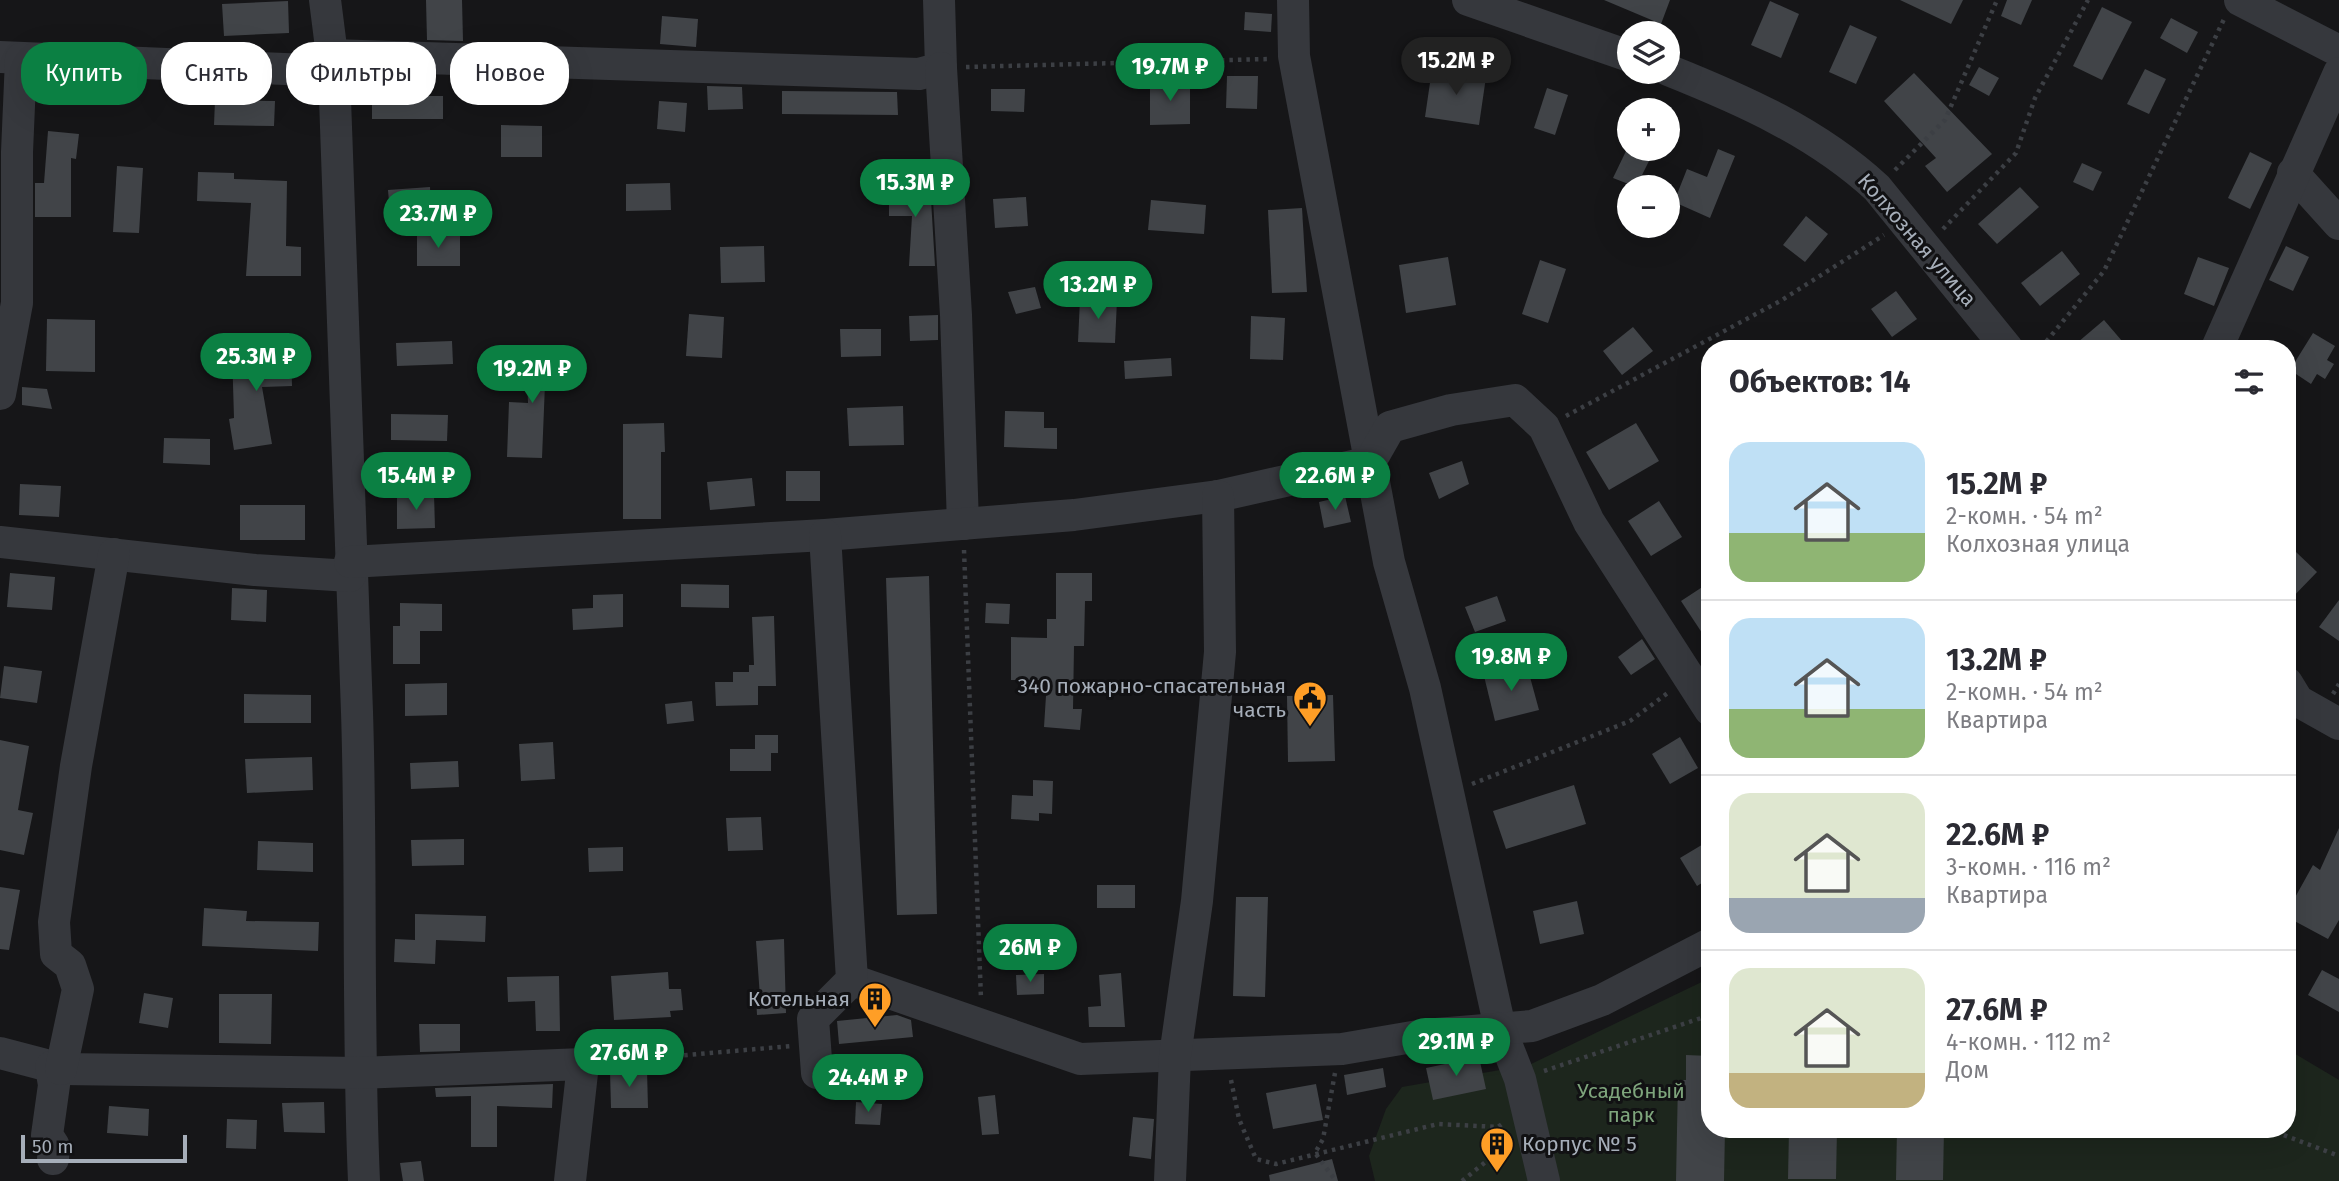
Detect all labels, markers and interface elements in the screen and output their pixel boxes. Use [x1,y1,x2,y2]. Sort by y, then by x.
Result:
map controls [1617,21,1680,238]
button: layers [1617,21,1680,84]
pin: 15.2M ₽ [1391,38,1521,97]
chip: Купить [21,42,147,105]
chip: Снять [161,42,272,105]
chip: Фильтры [286,42,436,105]
chip: Новое [450,42,569,105]
pin: 19.7M ₽ [1105,43,1235,103]
text: 15.2M ₽ [1417,46,1495,74]
text: 19.7M ₽ [1131,52,1209,80]
button: + [1617,98,1680,161]
pin: 15.3M ₽ [850,160,980,219]
text: 15.3M ₽ [876,168,954,196]
street label: Колхозная улица [1852,168,1982,312]
button: − [1617,175,1680,238]
pin: 23.7M ₽ [373,190,503,250]
text: 23.7M ₽ [399,199,477,227]
pin: 13.2M ₽ [1033,262,1163,321]
text: 13.2M ₽ [1059,270,1137,298]
pin: 25.3M ₽ [191,334,321,393]
text: 25.3M ₽ [216,342,296,370]
pin: 19.2M ₽ [467,346,597,405]
text: 19.2M ₽ [493,354,571,382]
icon: filters [2230,363,2268,401]
text: Объектов: 14 [1729,364,1911,400]
pin: 15.4M ₽ [351,452,481,512]
pin: 22.6M ₽ [1270,452,1400,512]
text: 15.4M ₽ [377,461,455,489]
text: 22.6M ₽ [1295,461,1375,489]
text: 15.2M ₽ [1946,466,2047,502]
icon: home [1785,470,1869,554]
text: 2-комн. · 54 m² [1946,502,2103,530]
text: Колхозная улица [1946,530,2130,558]
pin: 19.8M ₽ [1446,634,1576,693]
text: 19.8M ₽ [1471,642,1551,670]
text: 13.2M ₽ [1946,642,2047,678]
icon: home [1785,646,1869,730]
place label: 340 пожарно-спасательная часть [1018,673,1286,723]
text: 2-комн. · 54 m² [1946,678,2103,706]
public building icon: 340 пожарно-спасательная часть [1291,679,1329,728]
text: Квартира [1946,706,2048,734]
text: 22.6M ₽ [1946,817,2049,853]
icon: home [1785,821,1869,905]
text: 3-комн. · 116 m² [1946,853,2111,881]
text: Квартира [1946,881,2048,909]
pin: 26M ₽ [981,925,1079,984]
text: 26M ₽ [999,933,1061,961]
building icon: Котельная [856,980,894,1029]
place label: Котельная [748,986,850,1012]
text: 27.6M ₽ [1946,992,2048,1028]
icon: home [1785,996,1869,1080]
pin: 29.1M ₽ [1391,1018,1521,1078]
text: 29.1M ₽ [1418,1027,1494,1055]
text: 4-комн. · 112 m² [1946,1028,2111,1056]
pin: 27.6M ₽ [564,1030,694,1089]
text: 27.6M ₽ [590,1038,668,1066]
pin: 24.4M ₽ [803,1054,933,1114]
text: Дом [1946,1056,1989,1084]
text: 24.4M ₽ [828,1063,908,1091]
park label: Усадебный парк [1577,1078,1685,1128]
building icon: Корпус № 5 [1478,1125,1516,1174]
place label: Корпус № 5 [1522,1131,1637,1157]
scale bar [21,1132,187,1164]
text: 50 m [32,1135,73,1158]

